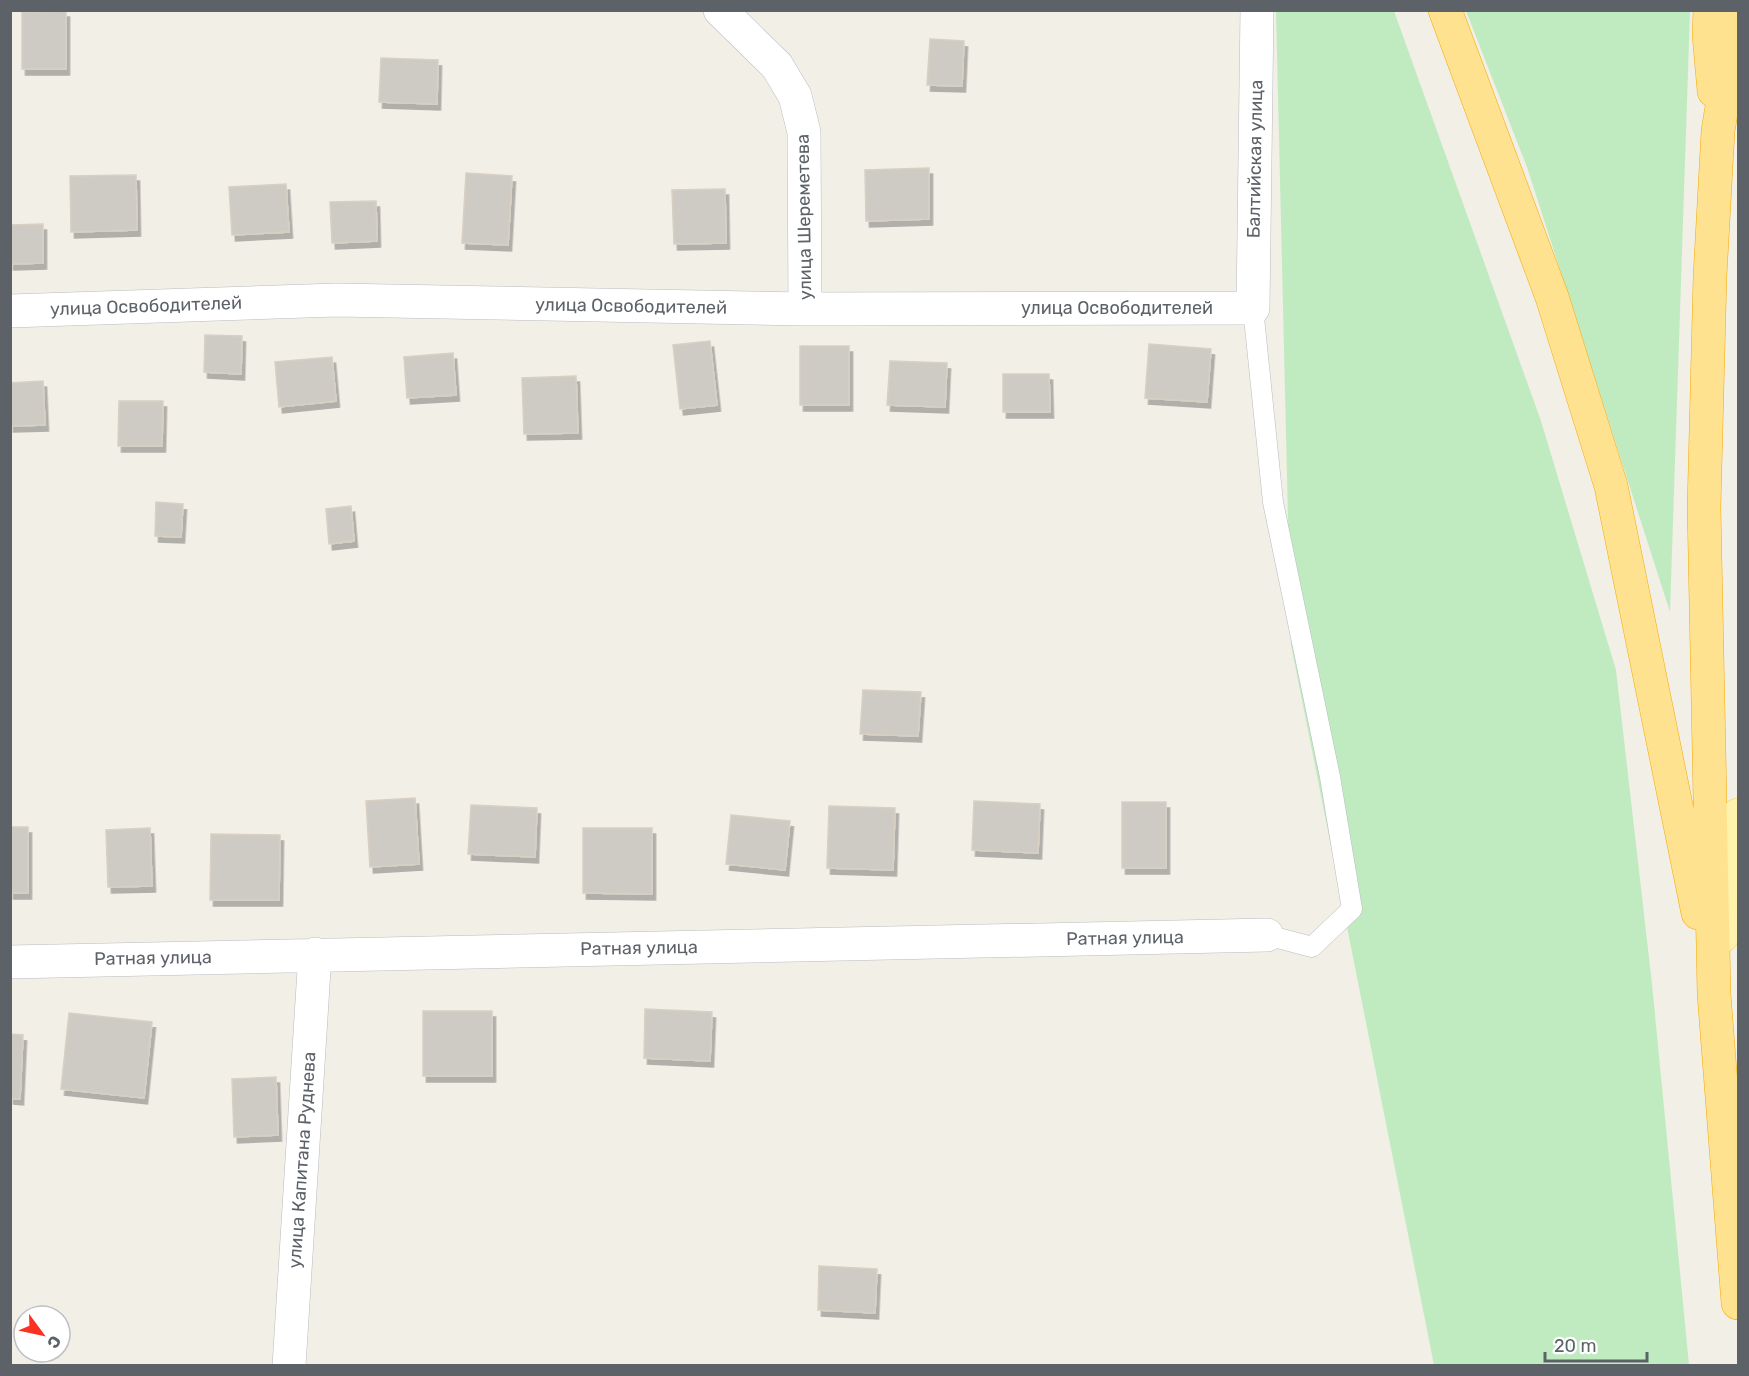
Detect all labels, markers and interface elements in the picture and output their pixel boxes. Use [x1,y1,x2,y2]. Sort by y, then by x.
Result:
street label: Балтийская улица [1243,80,1267,238]
street label: улица Шереметева [792,134,816,300]
street label: улица Освободителей [50,292,242,320]
street label: улица Освободителей [535,293,727,319]
street label: улица Освободителей [1021,297,1213,319]
street label: Ратная улица [1066,926,1184,950]
street label: Ратная улица [580,936,698,960]
street label: Ратная улица [94,946,212,970]
street label: улица Капитана Руднева [283,1051,321,1269]
north arrow [12,1304,72,1364]
scale bar [1545,1325,1647,1363]
text: С [43,1332,65,1352]
text: 20 m [1554,1335,1596,1357]

